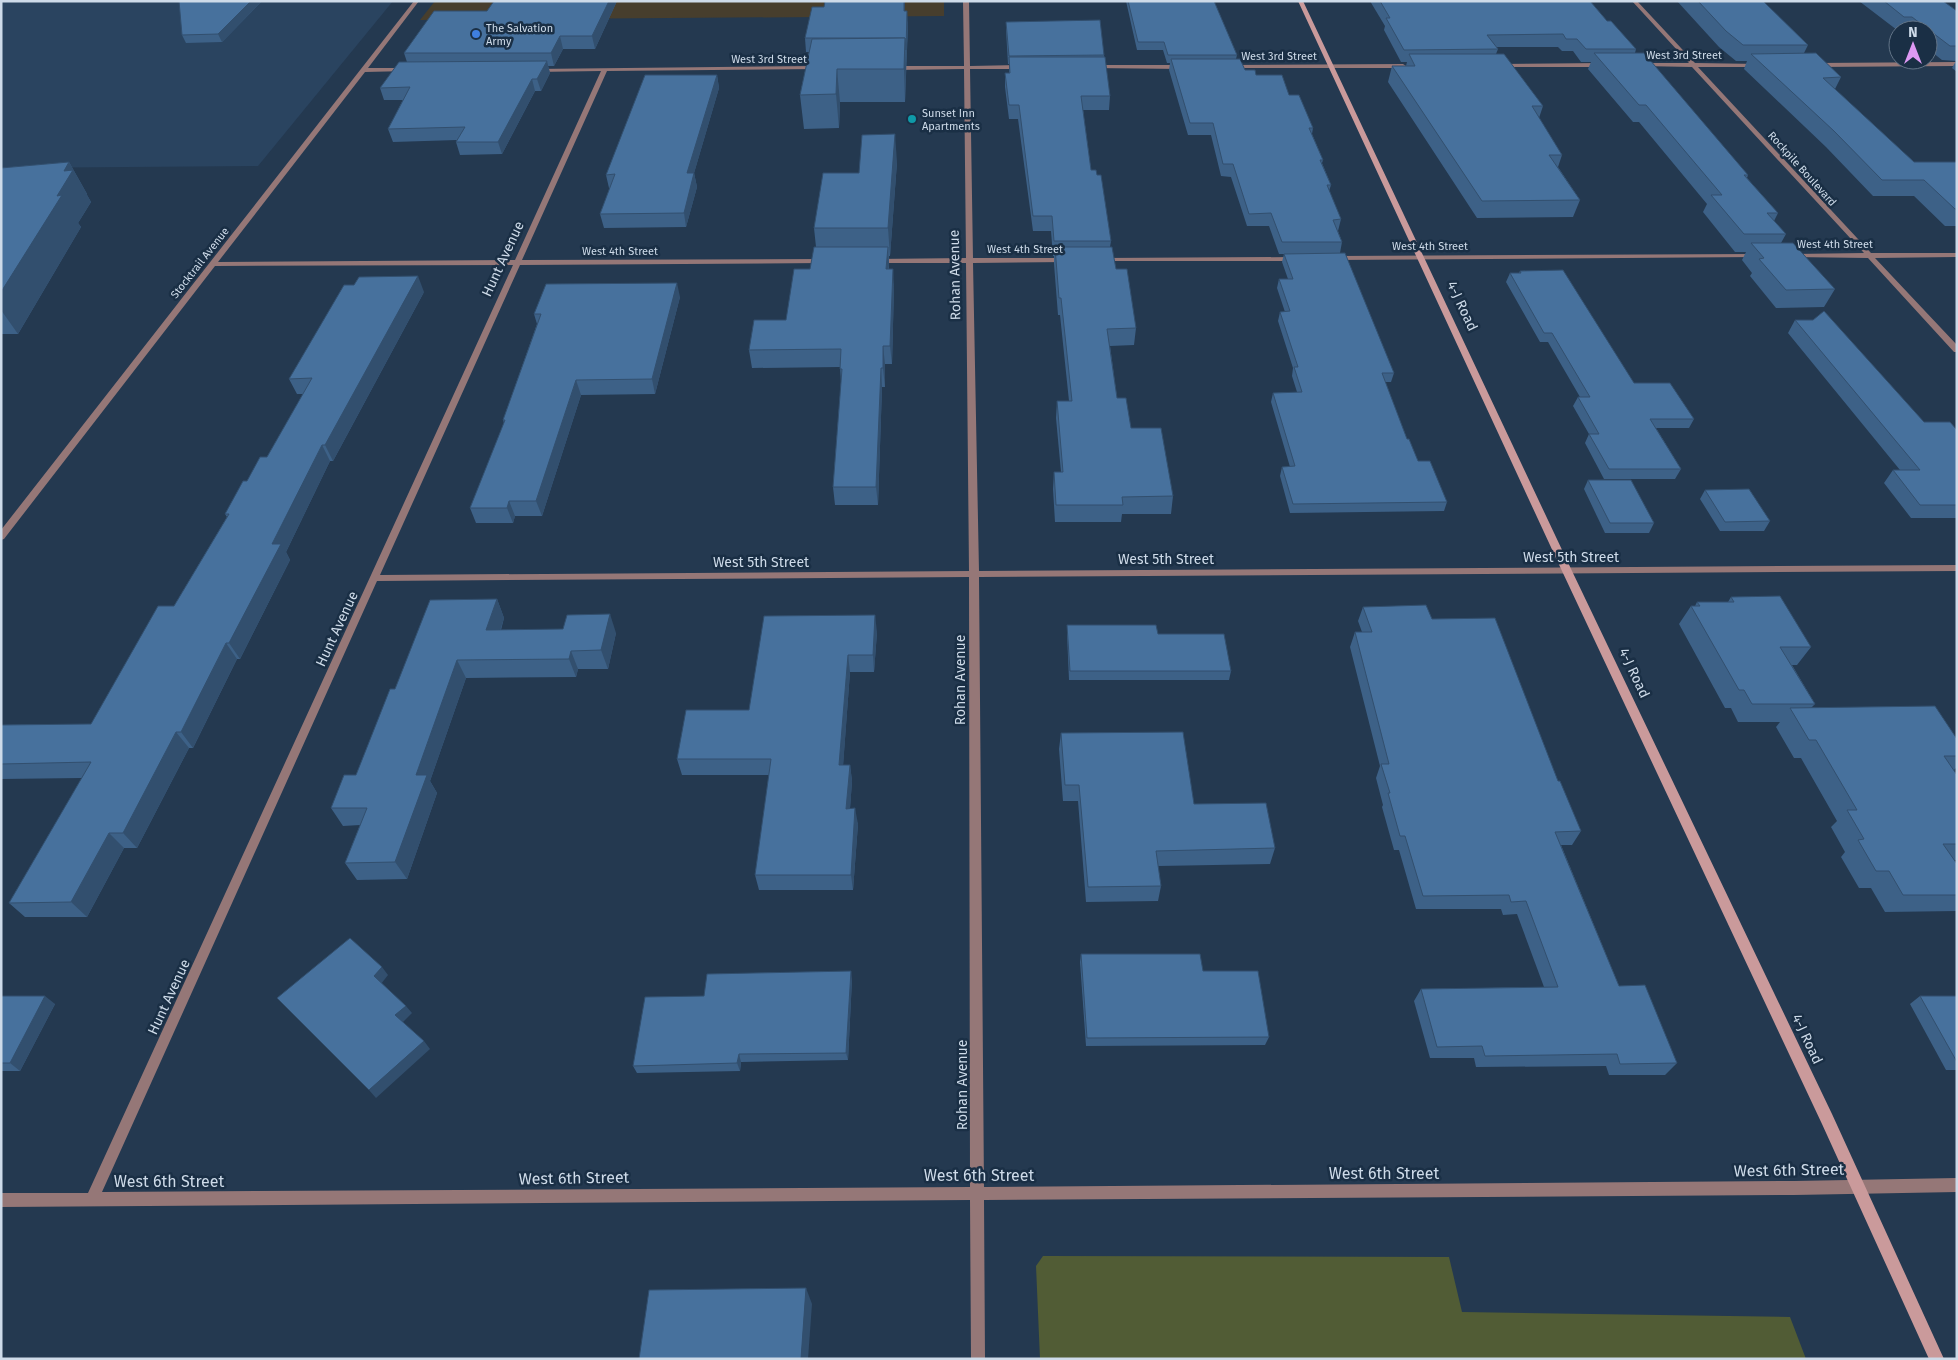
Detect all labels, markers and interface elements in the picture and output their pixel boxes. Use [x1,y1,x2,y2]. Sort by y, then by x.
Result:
north arrow [1888,20,1938,70]
place label: The Salvation Army [486,22,553,48]
text: N [1908,24,1918,41]
marker: The Salvation Army [470,28,482,40]
street label: West 3rd Street [1646,49,1722,62]
street label: West 3rd Street [1241,50,1317,63]
street label: West 3rd Street [731,53,807,66]
place label: Sunset Inn Apartments [922,107,980,133]
marker: Sunset Inn Apartments [906,113,918,125]
street label: Rockpile Boulevard [1765,129,1839,209]
street label: Hunt Avenue [478,219,528,299]
street label: Stocktrail Avenue [168,225,232,301]
street label: Rohan Avenue [946,230,964,320]
street label: West 4th Street [1797,238,1873,251]
street label: West 4th Street [1392,240,1468,253]
street label: West 4th Street [987,243,1063,256]
street label: West 4th Street [582,245,658,258]
street label: 4-J Road [1443,278,1481,334]
street label: West 5th Street [1523,549,1620,566]
street label: West 5th Street [1118,551,1215,568]
street label: West 5th Street [713,554,810,571]
street label: Hunt Avenue [312,589,362,669]
street label: Rohan Avenue [952,635,969,725]
street label: 4-J Road [1615,645,1653,701]
street label: Hunt Avenue [144,957,194,1037]
street label: 4-J Road [1788,1011,1826,1067]
street label: Rohan Avenue [954,1040,971,1130]
street label: West 6th Street [1734,1160,1845,1180]
street label: West 6th Street [1329,1164,1440,1183]
street label: West 6th Street [924,1166,1035,1185]
street label: West 6th Street [519,1168,630,1188]
street label: West 6th Street [114,1172,225,1191]

